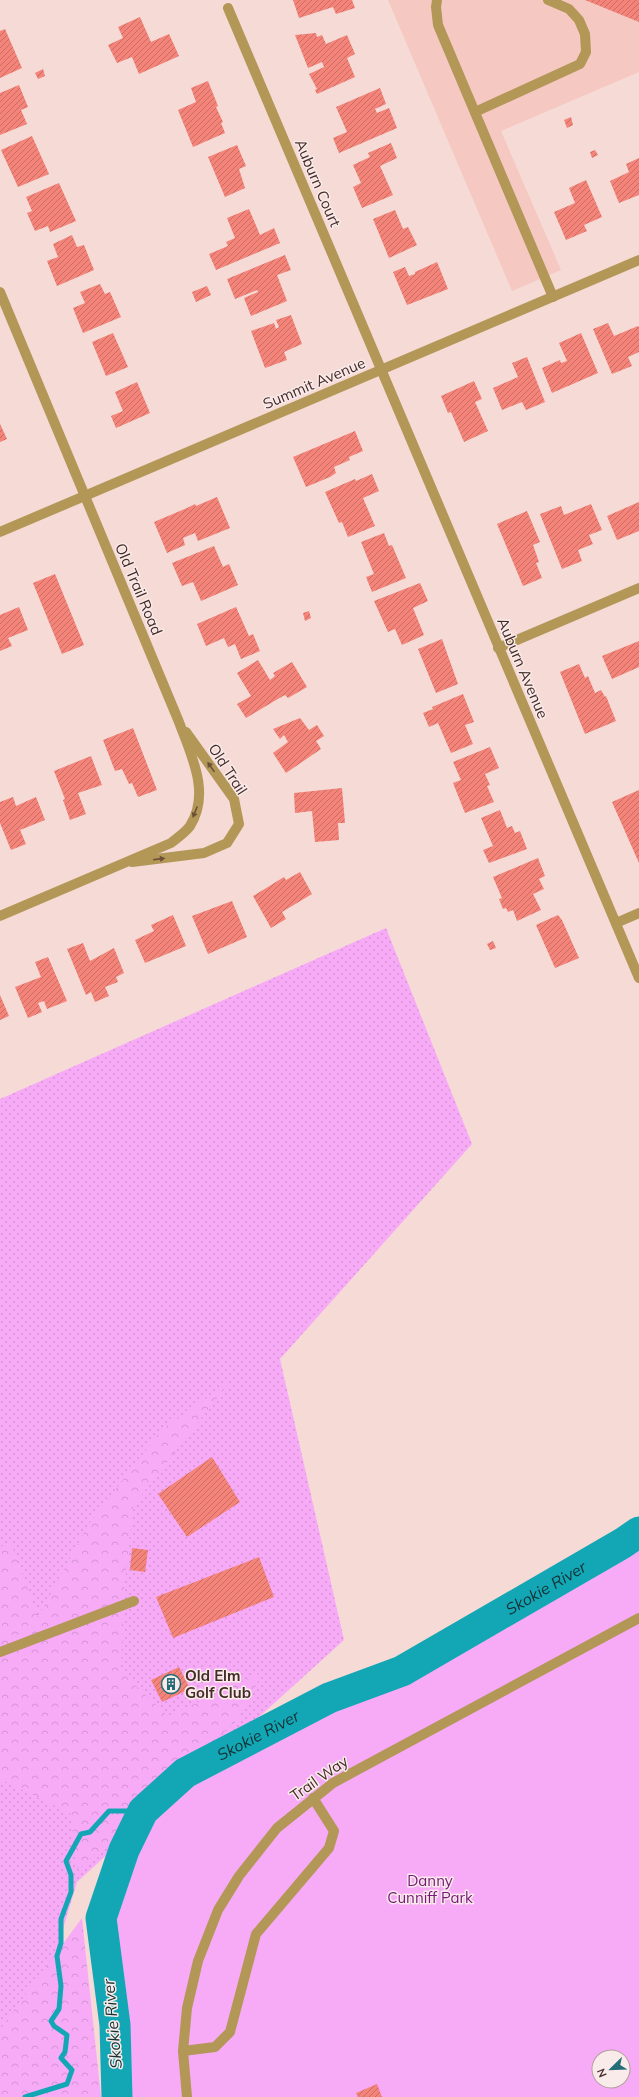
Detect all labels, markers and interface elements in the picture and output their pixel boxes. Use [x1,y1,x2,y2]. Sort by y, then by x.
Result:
street label: Auburn Court [291,136,345,230]
street label: Summit Avenue [260,353,368,413]
street label: Old Trail Road [111,540,167,638]
street label: Auburn Avenue [493,615,553,721]
street label: Old Trail [204,740,252,798]
one-way arrow [207,762,215,773]
one-way arrow [192,807,198,819]
one-way arrow [153,856,165,862]
water label: Skokie River [502,1556,591,1619]
place label: Old Elm Golf Club [185,1666,251,1702]
building icon: Old Elm Golf Club [160,1673,182,1695]
water label: Skokie River [213,1705,304,1765]
street label: Trail Way [286,1751,352,1805]
park label: Danny Cunniff Park [387,1871,473,1907]
water label: Skokie River [98,1977,126,2070]
north arrow [591,2049,631,2089]
text: N [594,2066,610,2079]

